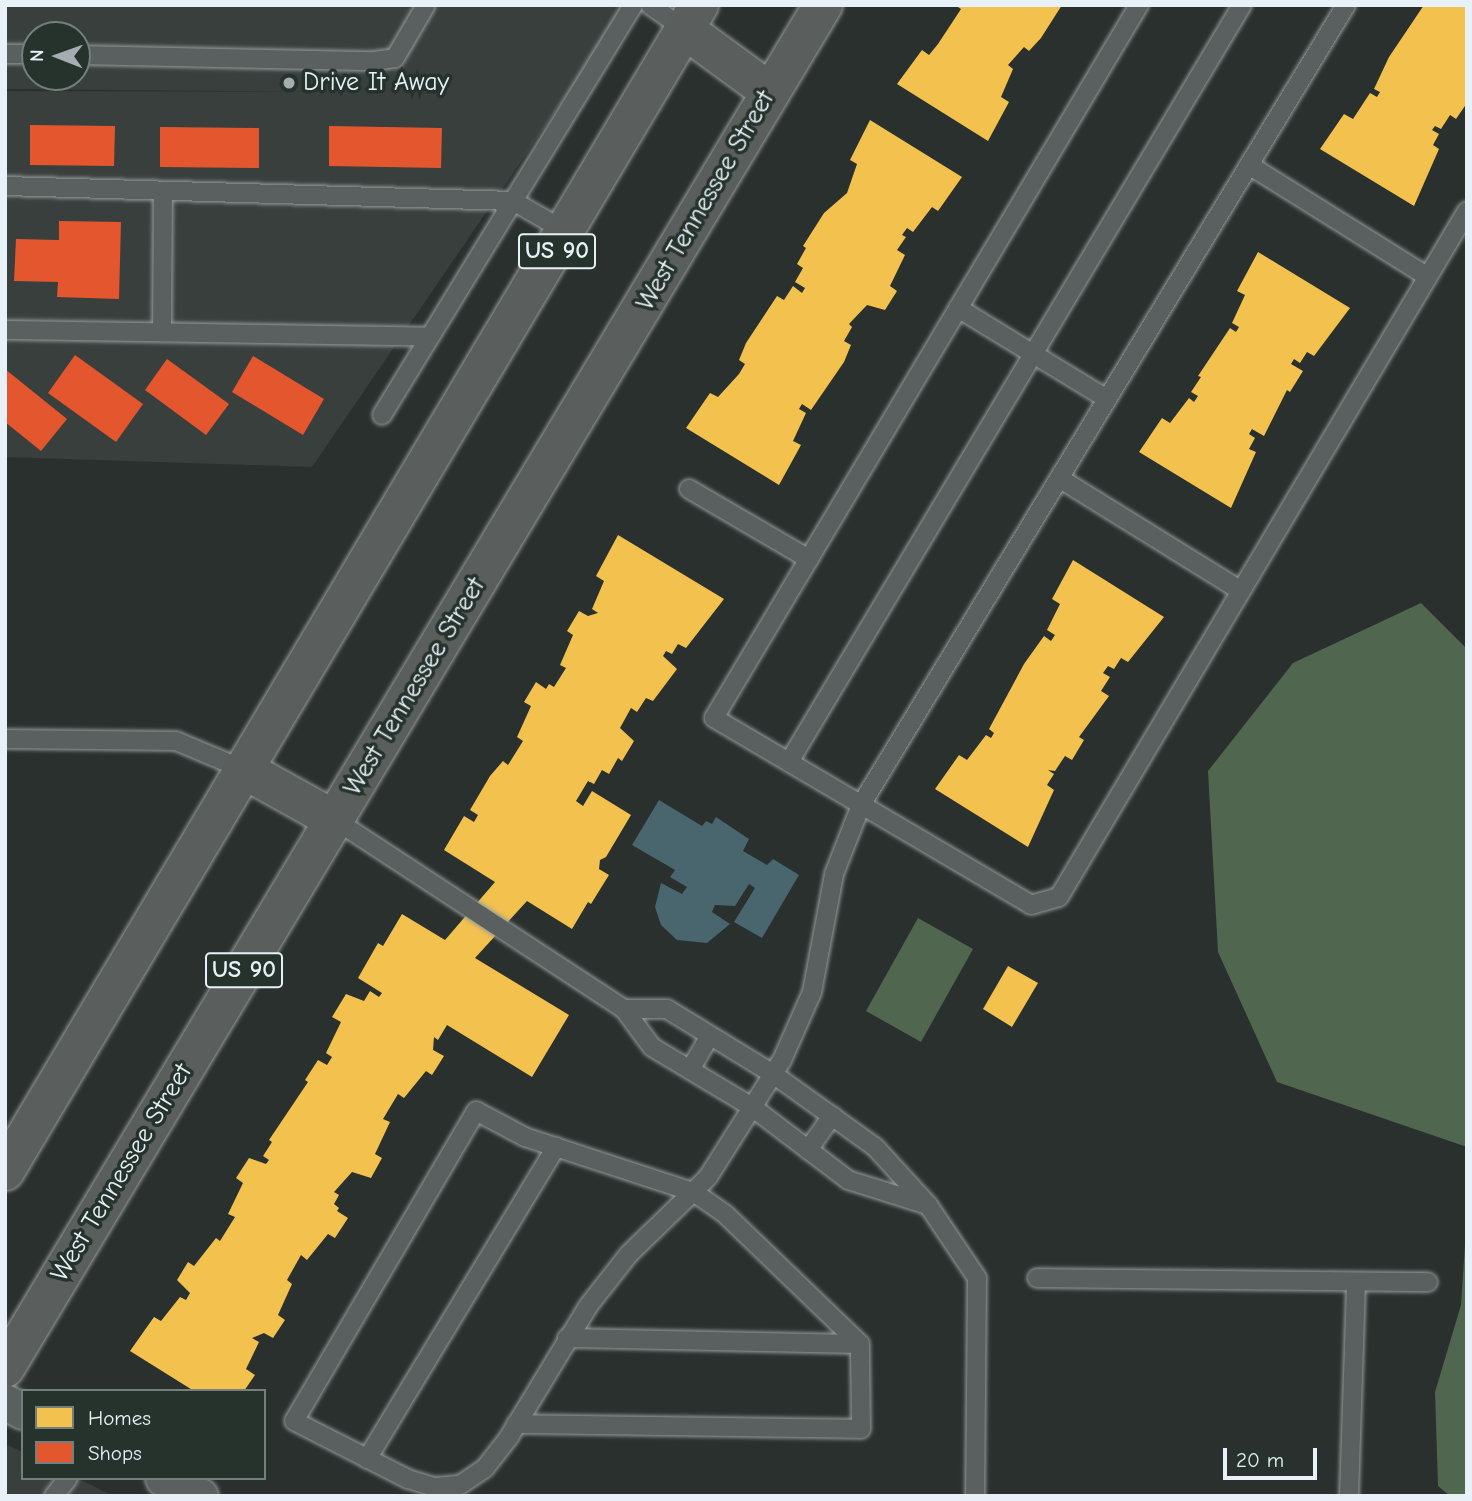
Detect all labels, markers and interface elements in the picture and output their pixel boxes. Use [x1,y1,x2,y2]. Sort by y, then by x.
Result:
north arrow [21,21,91,91]
text: N [26,49,48,62]
place label: Drive It Away [303,67,449,99]
marker: Drive It Away [281,75,297,91]
street label: West Tennessee Street [630,86,782,316]
road number: US 90 [517,230,597,272]
street label: West Tennessee Street [338,572,492,802]
road number: US 90 [204,950,284,990]
street label: West Tennessee Street [45,1058,199,1288]
legend [21,1389,266,1480]
text: Homes [88,1406,151,1430]
scale bar [1227,1434,1322,1478]
text: Shops [88,1441,142,1465]
text: 20 m [1236,1448,1284,1472]

